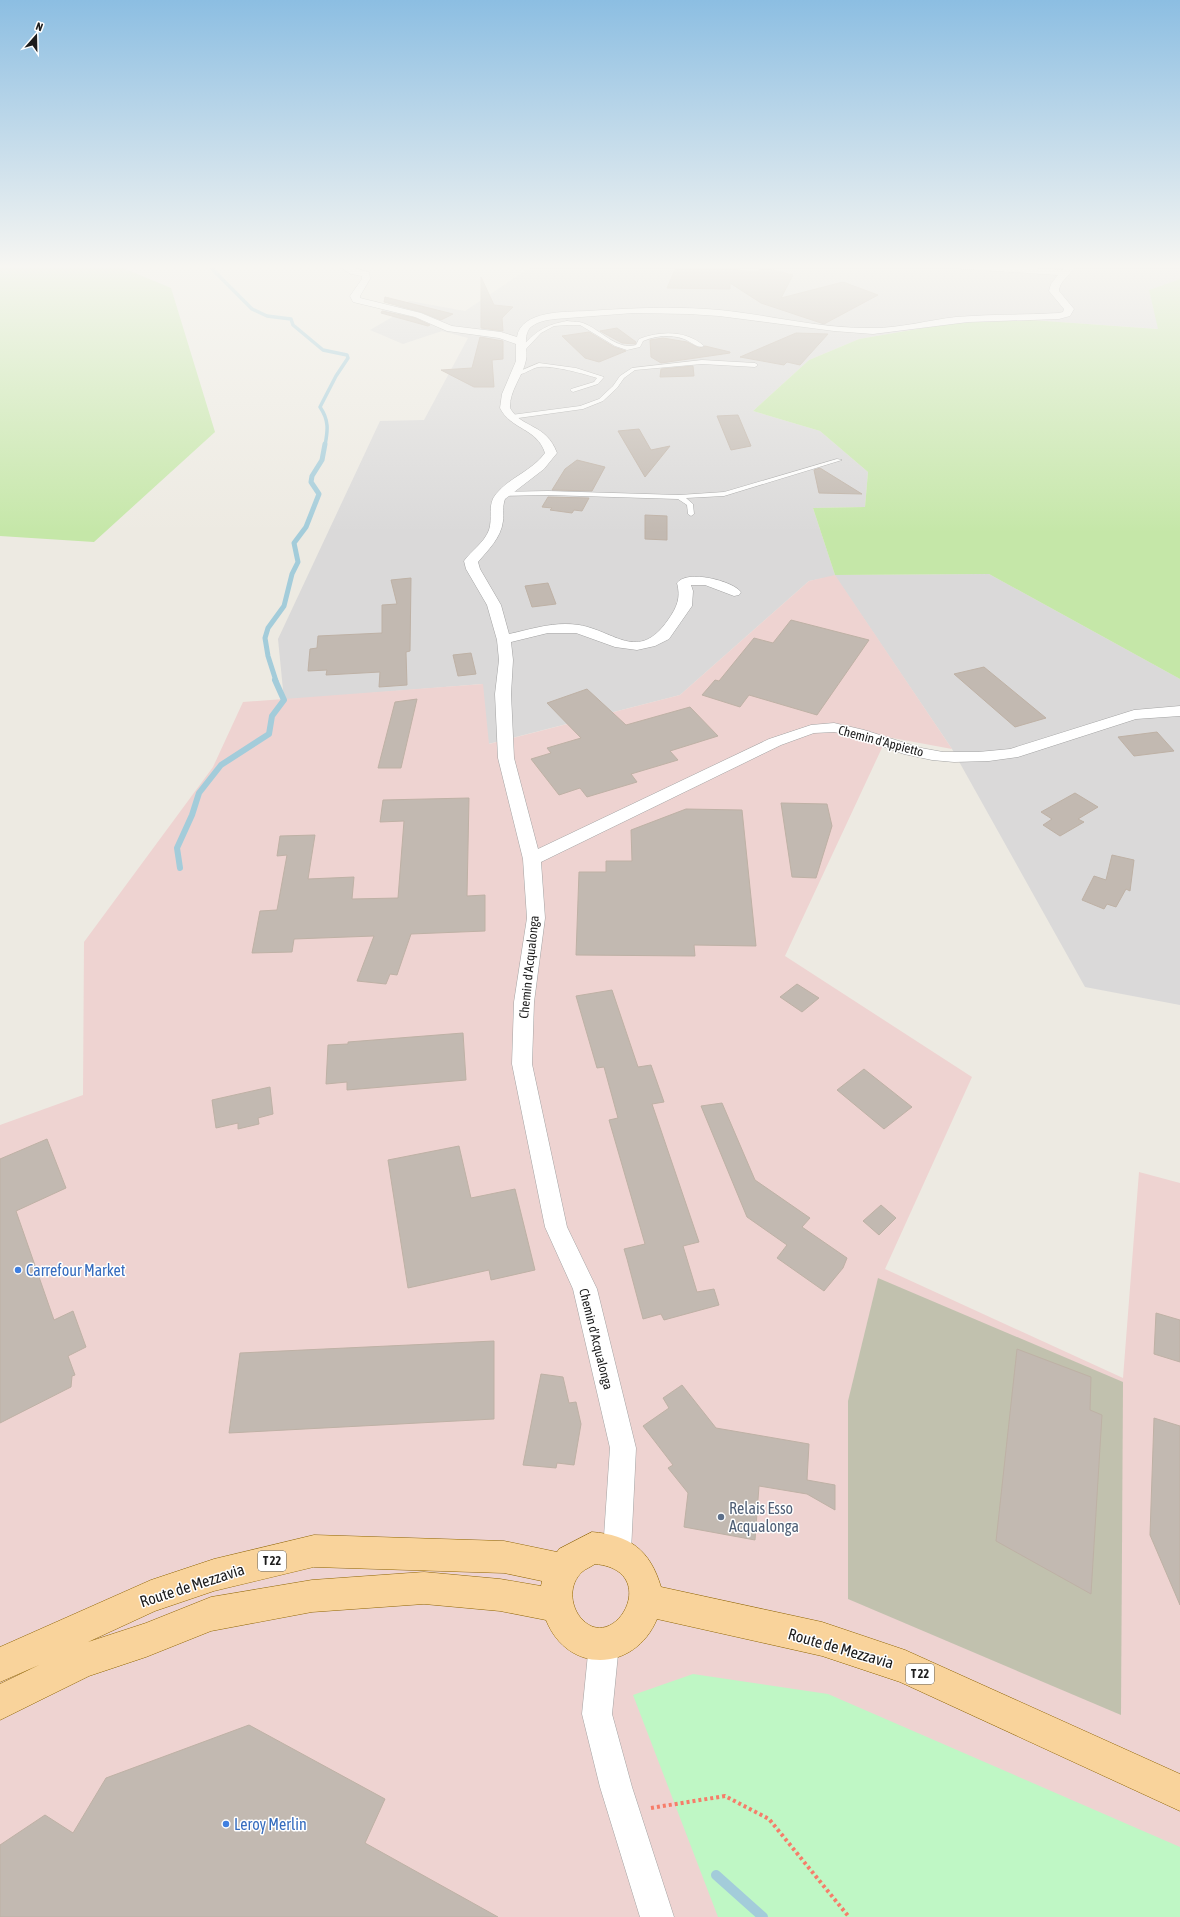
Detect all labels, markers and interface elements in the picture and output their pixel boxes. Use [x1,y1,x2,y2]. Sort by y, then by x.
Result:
north arrow [16,16,56,56]
text: N [34,20,45,33]
street label: Chemin d'Appietto [837,722,925,760]
street label: Chemin d'Acqualonga [516,915,542,1019]
place label: Carrefour Market [26,1261,126,1279]
marker: Carrefour Market [13,1265,23,1275]
street label: Chemin d'Acqualonga [576,1287,616,1391]
place label: Relais Esso Acqualonga [729,1499,799,1536]
marker: Relais Esso Acqualonga [716,1512,726,1522]
road number: T 22 [258,1551,286,1571]
street label: Route de Mezzavia [137,1560,247,1610]
street label: Route de Mezzavia [786,1624,896,1672]
road number: T 22 [906,1664,934,1684]
place label: Leroy Merlin [234,1815,307,1834]
marker: Leroy Merlin [221,1819,231,1829]

